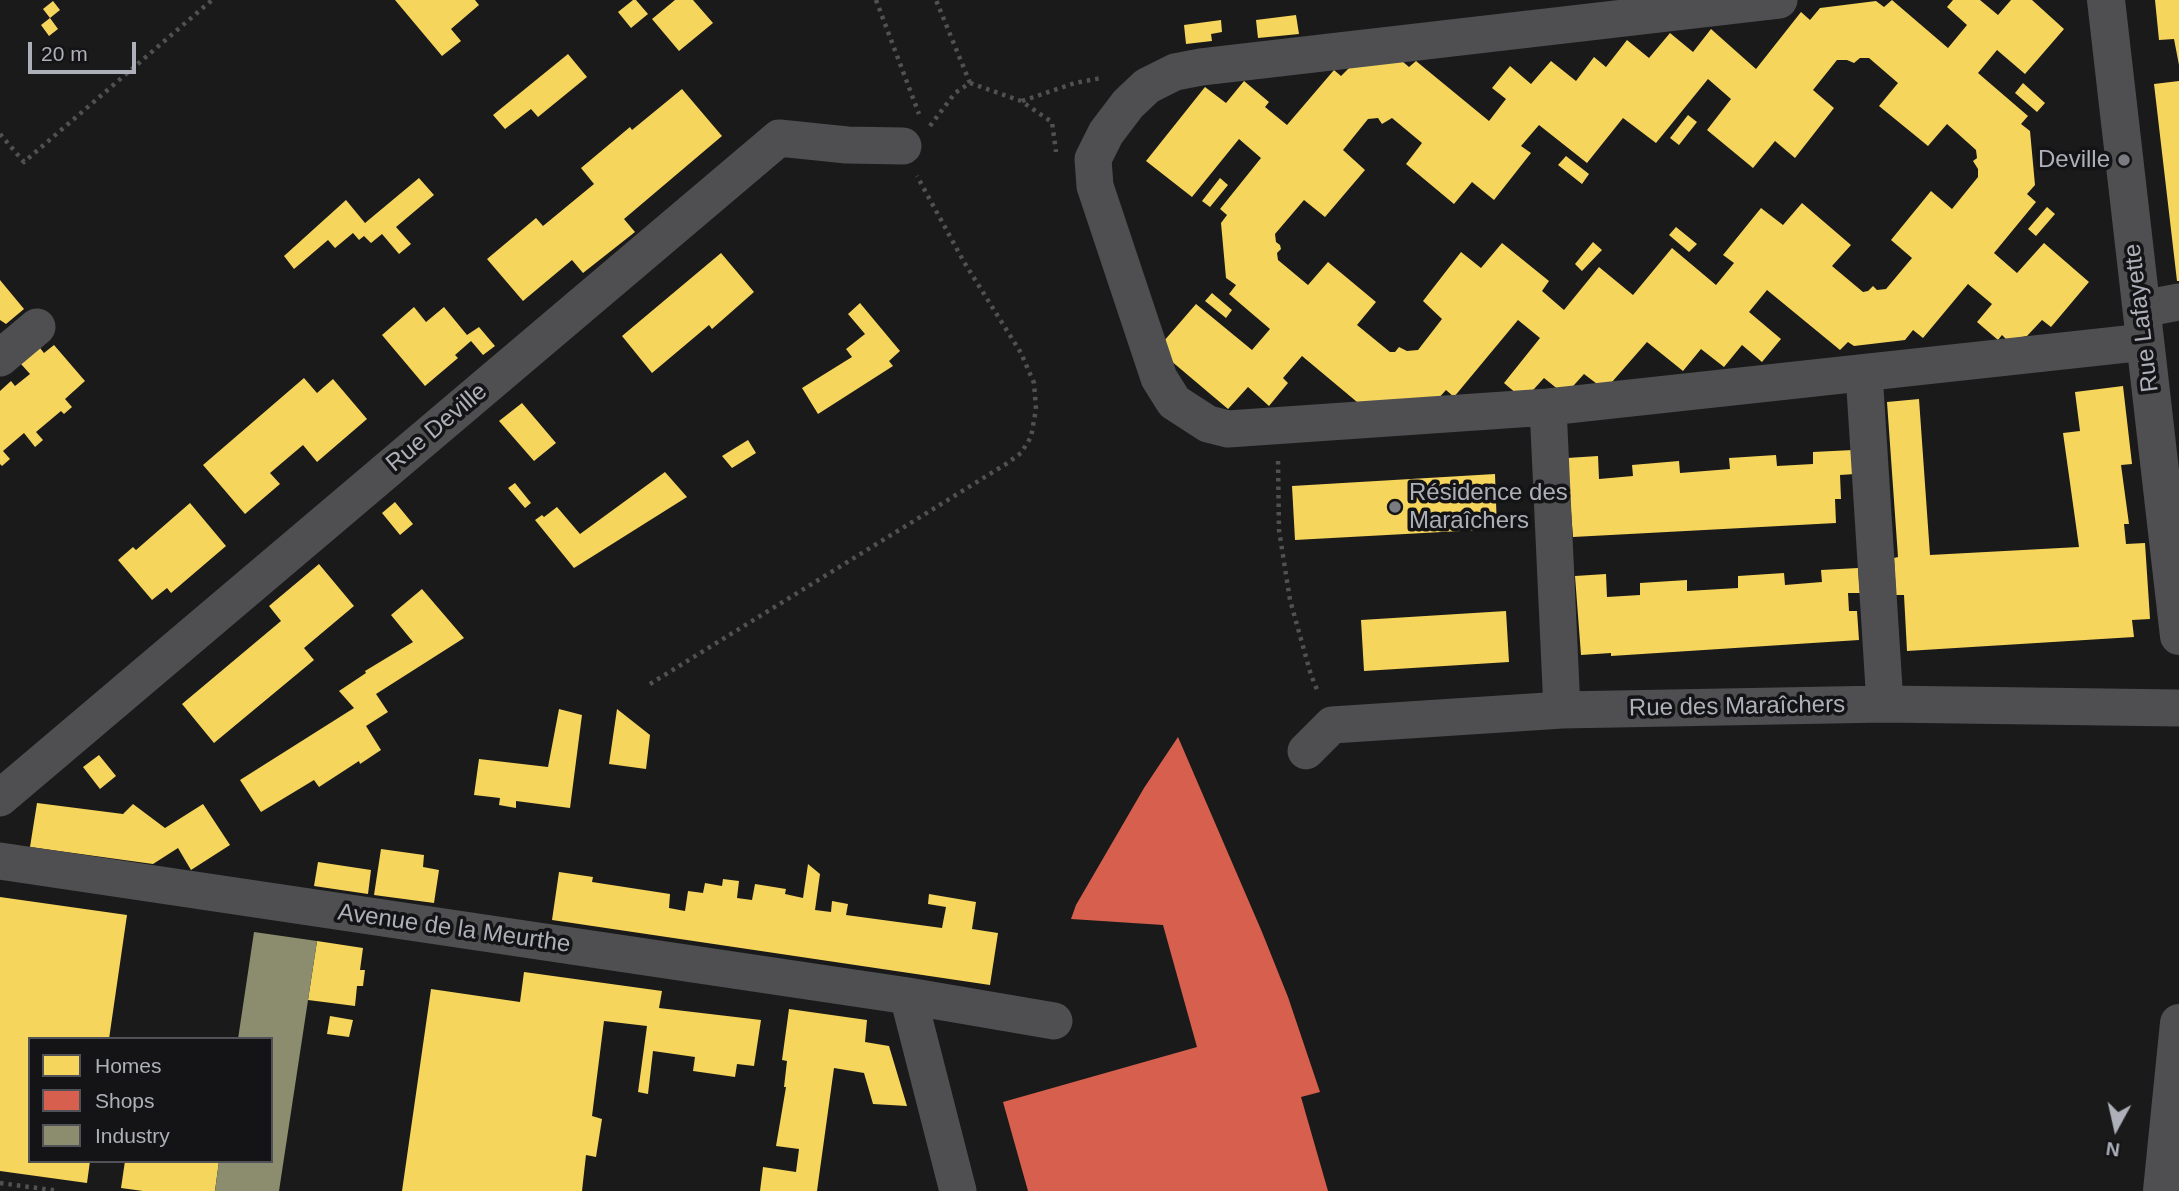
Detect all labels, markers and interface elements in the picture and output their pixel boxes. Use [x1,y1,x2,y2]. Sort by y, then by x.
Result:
scale bar [32,28,140,72]
text: 20 m [41,42,88,65]
place label: Deville [2038,146,2110,174]
marker: Deville [2116,152,2132,168]
street label: Rue Lafayette [2119,242,2165,394]
street label: Rue Deville [381,378,493,478]
place label: Résidence des Maraîchers [1409,479,1568,535]
marker: Résidence des Maraîchers [1387,499,1403,515]
street label: Rue des Maraîchers [1629,691,1845,723]
street label: Avenue de la Meurthe [336,898,572,960]
legend [28,1037,273,1163]
text: Homes [95,1054,162,1077]
text: Shops [95,1089,155,1112]
north arrow [2081,1093,2151,1163]
text: Industry [95,1124,170,1147]
text: N [2105,1138,2121,1161]

